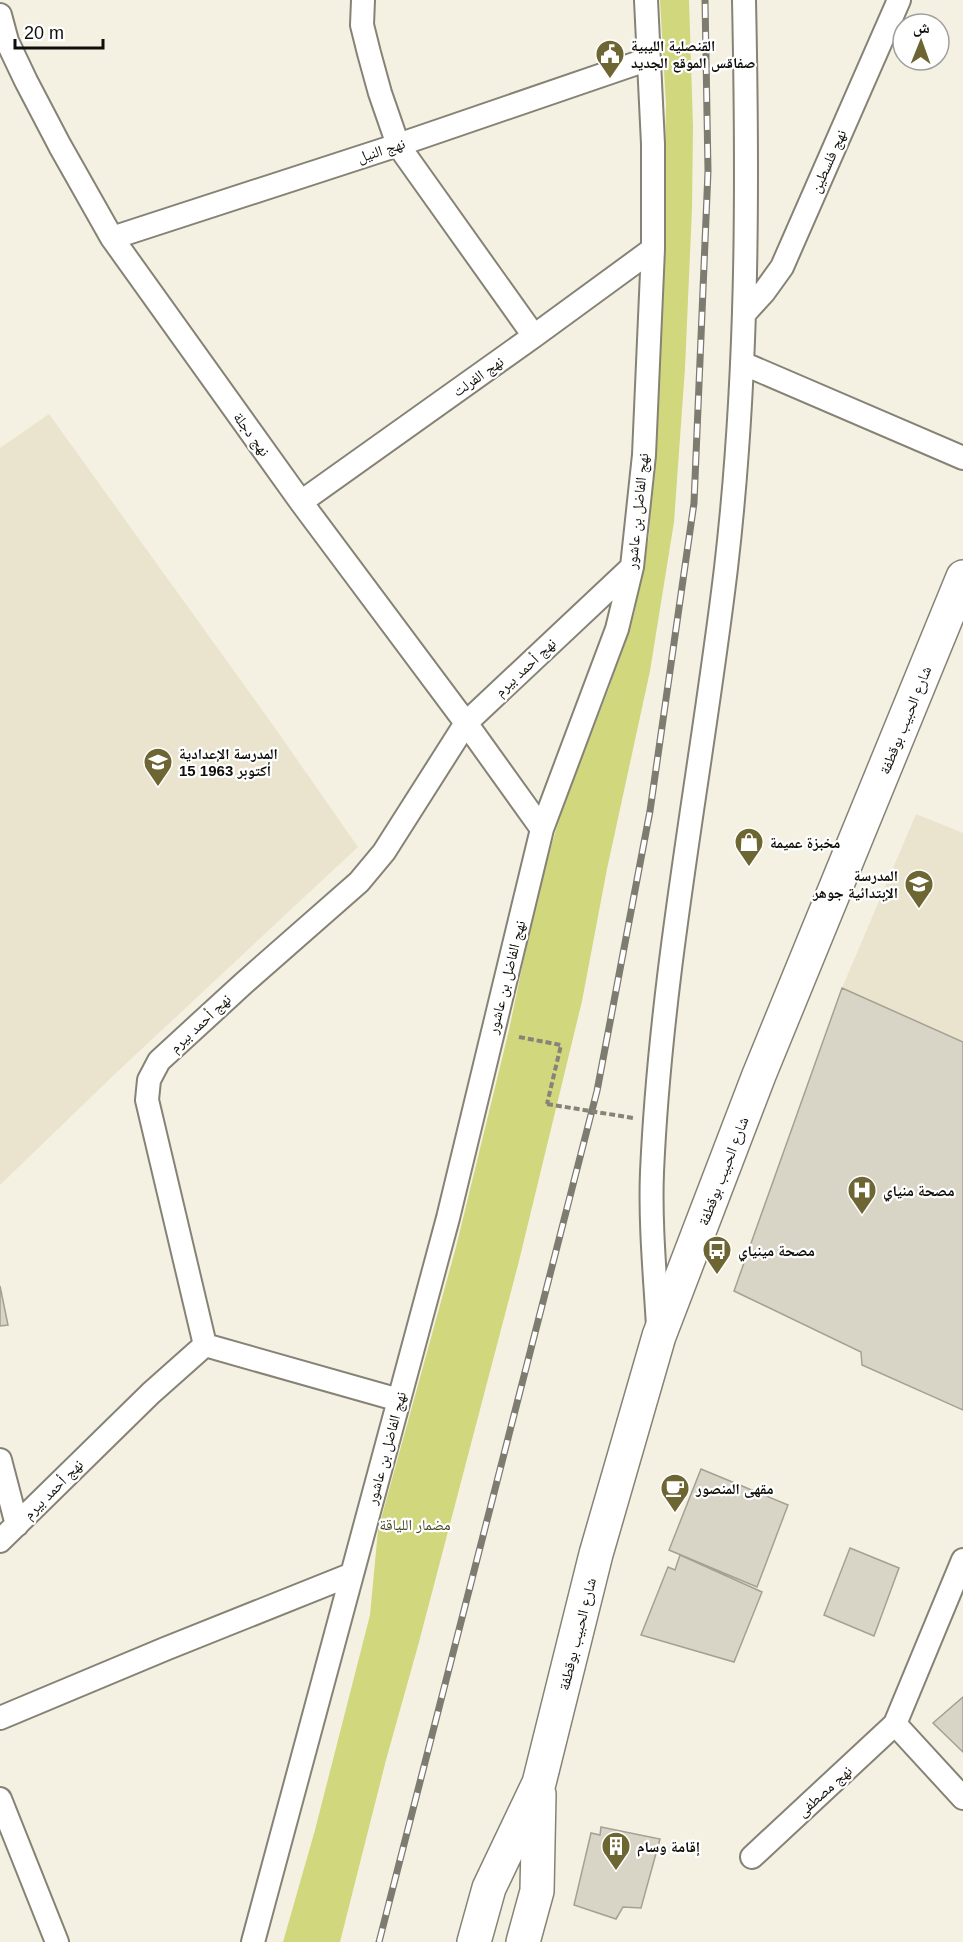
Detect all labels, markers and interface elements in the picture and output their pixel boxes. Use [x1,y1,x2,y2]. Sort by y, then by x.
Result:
scale bar [15,12,104,50]
north arrow [891,12,951,72]
text: ش [913,19,930,37]
text: 20 m [24,23,64,43]
place label: القنصلية الليبية صفاقس الموقع الجديد [631,37,755,73]
public building icon: القنصلية الليبية صفاقس الموقع الجديد [594,38,626,80]
street label: نهج فلسطين [807,127,851,196]
street label: نهج النيل [355,134,408,168]
street label: نهج الفرلت [449,352,508,401]
street label: نهج دجلة [229,409,274,460]
street label: نهج الفاضل بن عاشور [622,452,654,571]
street label: نهج أحمد بيرم [491,634,561,701]
street label: شارع الحبيب بوقطفة [876,663,936,777]
place label: المدرسة الإعدادية 15 أكتوبر 1963 [179,745,278,779]
school or university icon: المدرسة الإعدادية 15 أكتوبر 1963 [142,746,174,788]
shop icon: مخبزة عميمة [733,826,765,868]
place label: مخبزة عميمة [770,834,840,851]
place label: المدرسة الإبتدائية جوهر [812,867,898,901]
school or university icon: المدرسة الإبتدائية جوهر [903,868,935,910]
street label: نهج الفاضل بن عاشور [483,919,530,1037]
street label: نهج أحمد بيرم [166,990,236,1057]
street label: شارع الحبيب بوقطفة [694,1114,753,1228]
hospital icon: مصحة منياي [846,1174,878,1216]
place label: مصحة منياي [883,1182,955,1202]
bus stop icon: مصحة مينياي [701,1234,733,1276]
place label: مصحة مينياي [738,1242,815,1262]
street label: نهج الفاضل بن عاشور [362,1390,411,1508]
street label: نهج أحمد بيرم [20,1456,88,1524]
cafe icon: مقهى المنصور [659,1472,691,1514]
place label: مقهى المنصور [695,1480,774,1498]
park label: مضمار اللياقة [379,1516,451,1534]
street label: شارع الحبيب بوقطفة [555,1576,601,1692]
street label: نهج مصطفى [793,1762,856,1822]
building icon: إقامة وسام [600,1830,632,1872]
place label: إقامة وسام [637,1838,700,1857]

